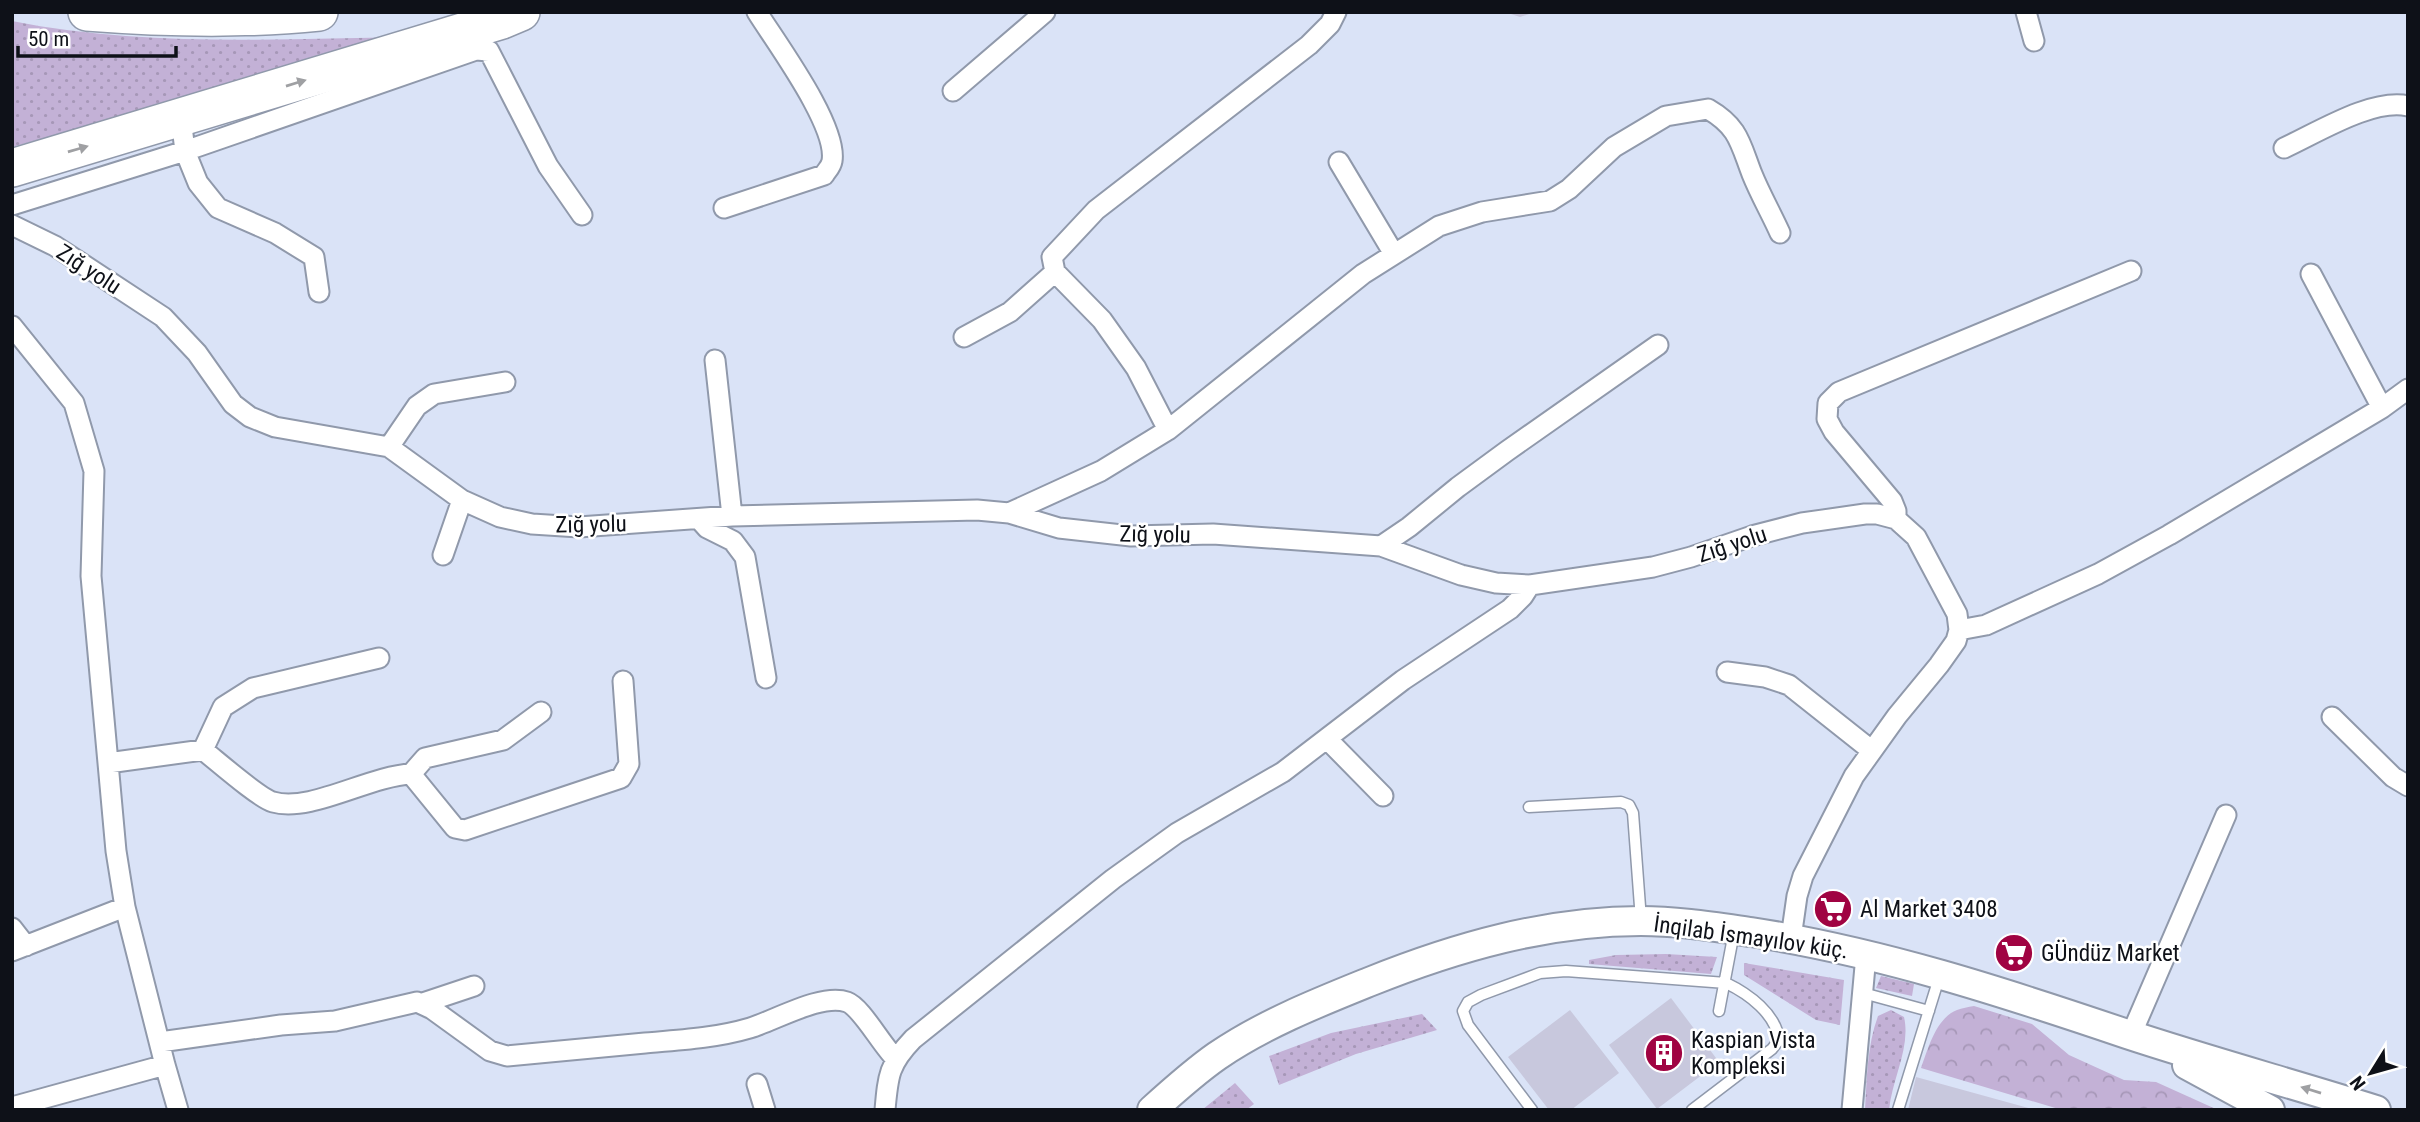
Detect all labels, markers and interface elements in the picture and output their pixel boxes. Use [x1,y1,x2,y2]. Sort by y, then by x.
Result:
scale bar [18,14,175,58]
text: 50 m [28,27,69,51]
one-way arrow [285,78,306,88]
one-way arrow [67,143,88,153]
street label: Zığ yolu [51,239,126,300]
street label: Zığ yolu [555,510,627,539]
street label: Zığ yolu [1119,520,1191,549]
street label: Zığ yolu [1694,521,1770,568]
supermarket icon: Al Market 3408 [1812,888,1854,930]
place label: Al Market 3408 [1860,896,1998,923]
street label: İnqilab İsmayılov küç. [1652,910,1850,964]
supermarket icon: GÜndüz Market [1993,932,2035,974]
place label: GÜndüz Market [2041,939,2180,967]
place label: Kaspian Vista Kompleksi [1691,1027,1816,1080]
building icon: Kaspian Vista Kompleksi [1643,1032,1685,1074]
north arrow [2336,1038,2406,1108]
text: N [2345,1071,2371,1094]
one-way arrow [2300,1084,2321,1094]

